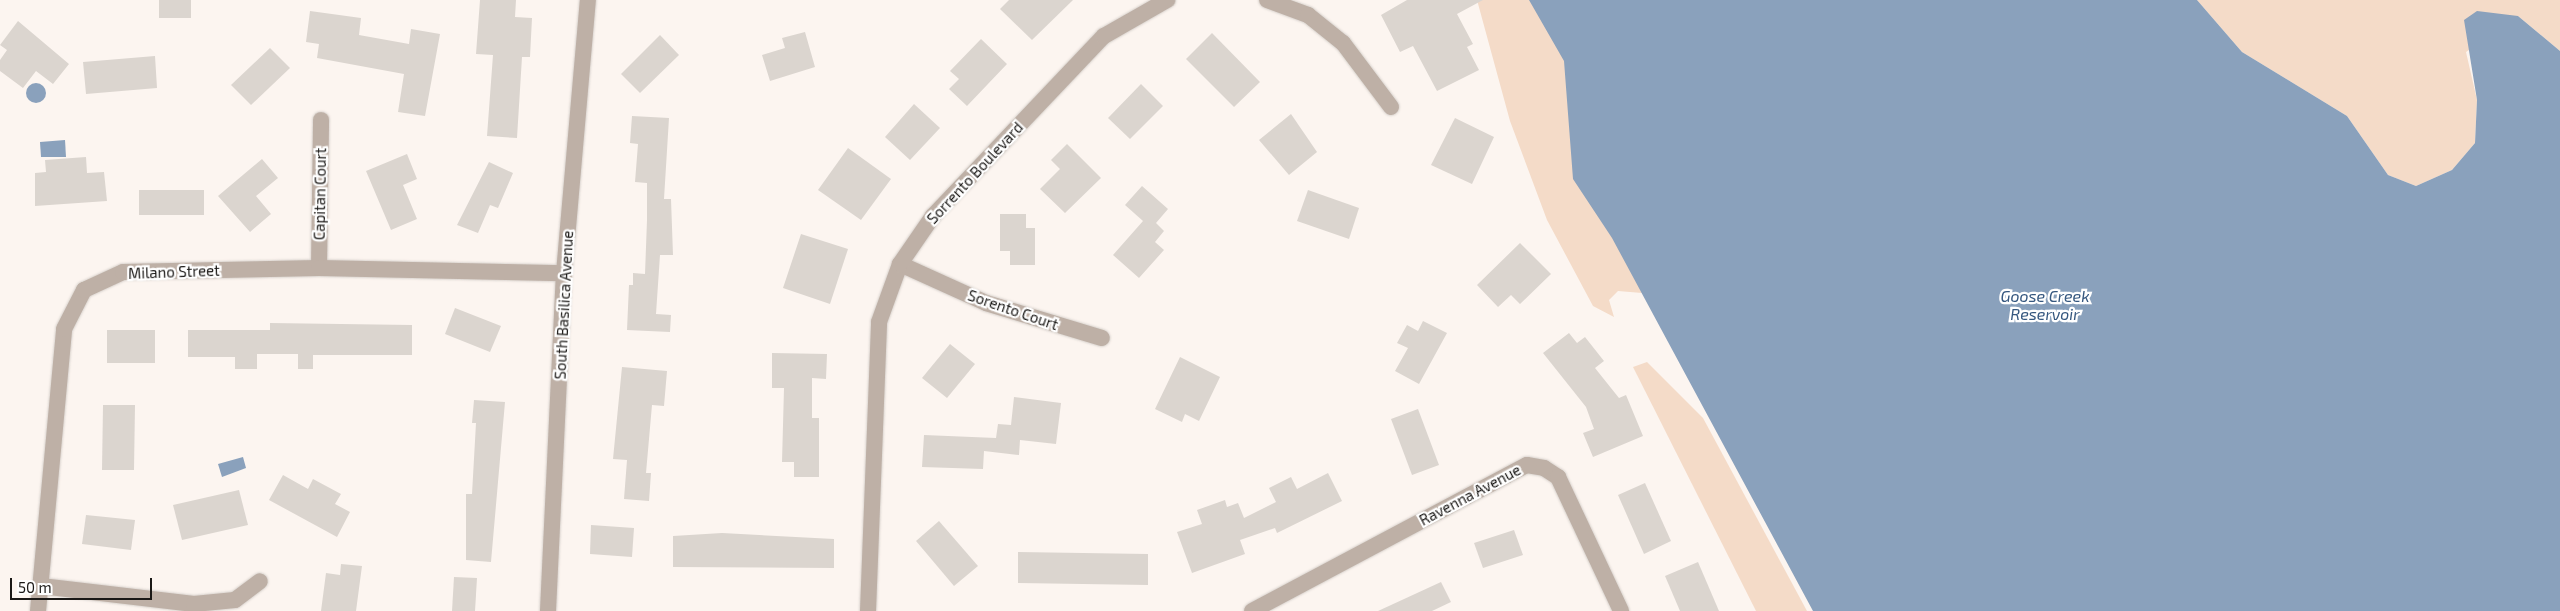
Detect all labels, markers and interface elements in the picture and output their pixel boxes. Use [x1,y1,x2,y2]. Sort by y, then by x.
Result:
street label: Sorrento Boulevard [923,118,1027,228]
street label: Capitan Court [310,148,330,240]
street label: South Basilica Avenue [551,230,577,380]
street label: Milano Street [128,261,220,283]
street label: Sorento Court [965,286,1061,334]
water label: Goose Creek Reservoir [2000,286,2090,324]
street label: Ravenna Avenue [1416,461,1524,529]
scale bar [12,568,155,600]
text: 50 m [18,578,52,596]

